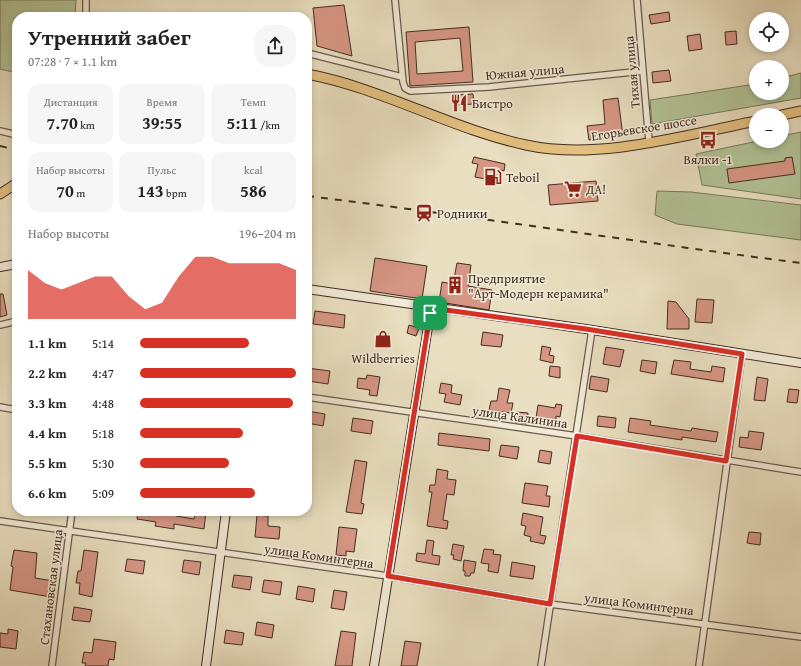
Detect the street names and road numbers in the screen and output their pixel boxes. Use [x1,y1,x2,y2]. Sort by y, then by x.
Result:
street label: Тихая улица [619,34,645,109]
street label: Южная улица [485,59,566,85]
street label: Егорьевское шоссе [590,110,698,146]
street label: улица Калинина [470,401,570,433]
street label: Стахановская улица [34,527,68,646]
street label: улица Коминтерна [262,539,376,573]
street label: улица Коминтерна [582,588,696,620]

